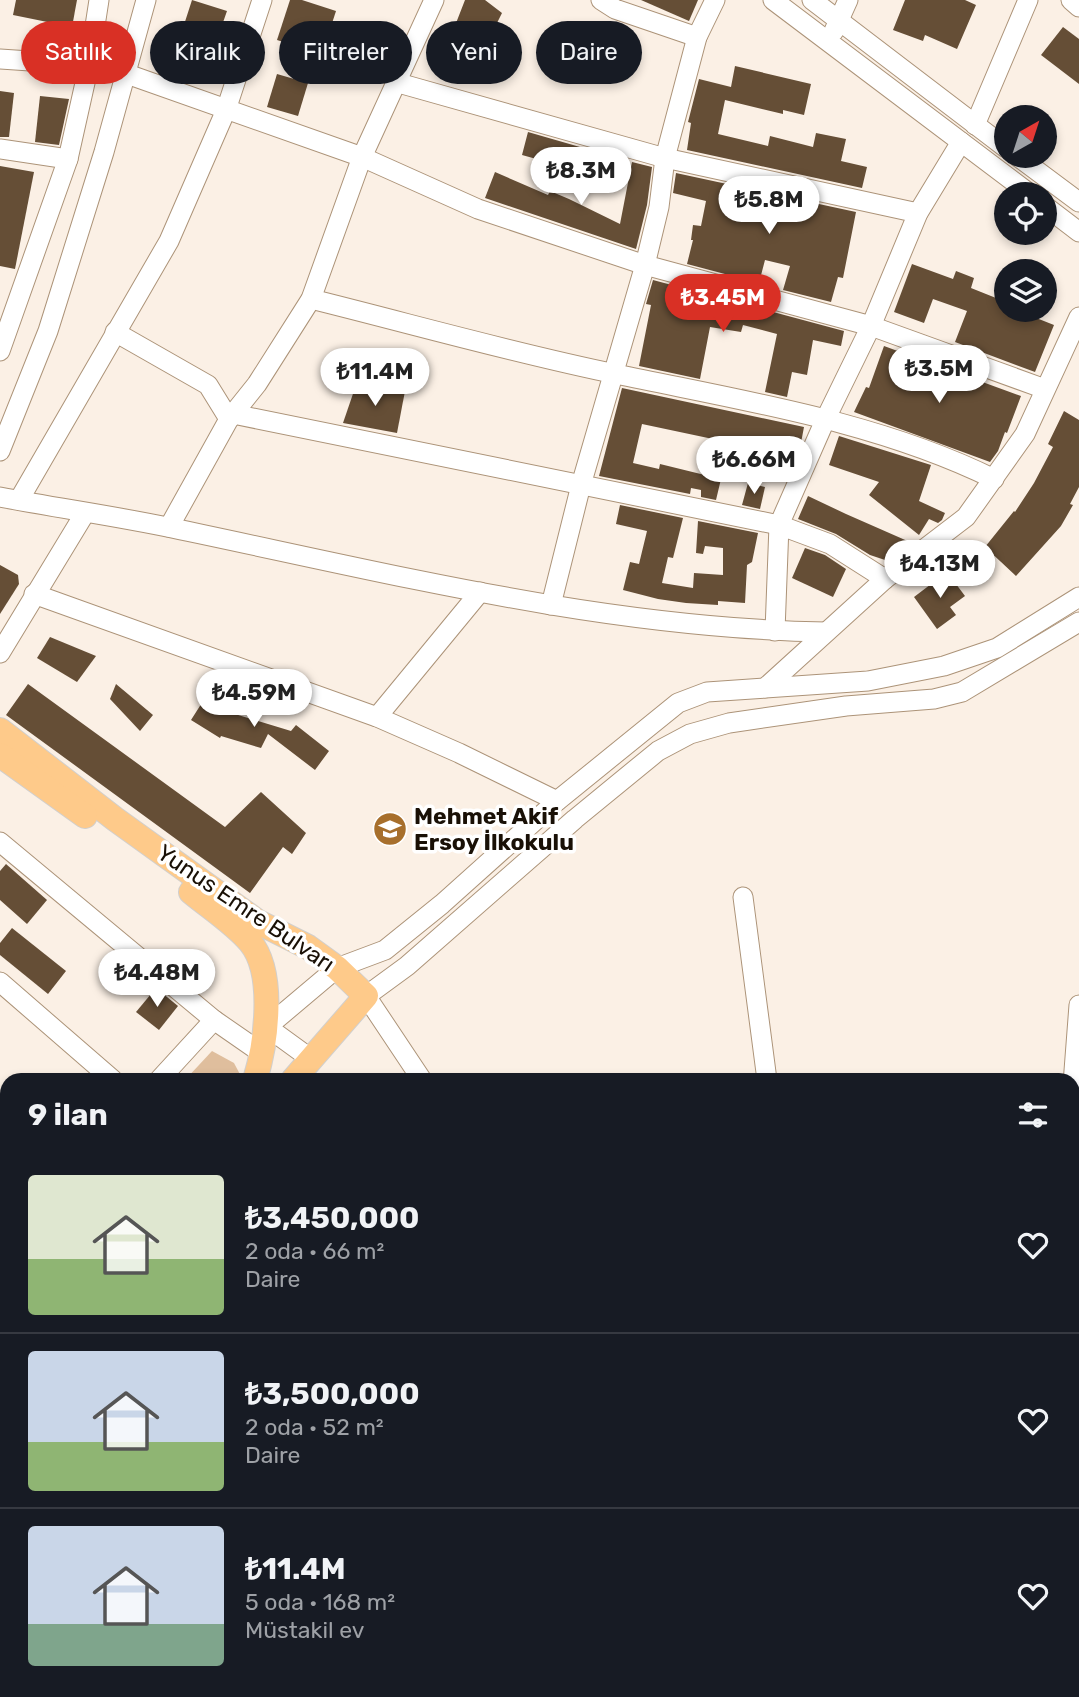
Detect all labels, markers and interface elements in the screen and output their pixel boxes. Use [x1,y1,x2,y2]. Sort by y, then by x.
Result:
chip: Satılık [21,21,136,84]
chip: Kiralık [150,21,265,84]
chip: Filtreler [279,21,412,84]
chip: Yeni [426,21,522,84]
chip: Daire [536,21,642,84]
north arrow [994,105,1057,168]
map controls [994,105,1057,322]
pin: ₺8.3M [532,148,630,207]
text: ₺8.3M [546,156,616,184]
pin: ₺5.8M [720,176,818,236]
button: locate [994,182,1057,245]
text: ₺5.8M [735,185,803,213]
button: layers [994,259,1057,322]
pin: ₺3.45M [666,274,780,334]
text: ₺3.45M [681,283,765,311]
pin: ₺3.5M [890,346,988,405]
pin: ₺11.4M [318,348,432,408]
text: ₺3.5M [905,354,973,382]
text: ₺11.4M [336,357,414,385]
pin: ₺6.66M [697,436,811,496]
text: ₺6.66M [712,445,796,473]
pin: ₺4.13M [883,540,997,600]
text: ₺4.13M [900,549,980,577]
pin: ₺4.59M [197,670,311,729]
text: ₺4.59M [212,678,296,706]
place label: Mehmet Akif Ersoy İlkokulu [414,802,574,856]
school or university icon: Mehmet Akif Ersoy İlkokulu [371,810,409,848]
street label: Yunus Emre Bulvarı [152,838,340,978]
pin: ₺4.48M [100,950,214,1009]
text: ₺4.48M [114,958,200,986]
icon: filters [1014,1096,1052,1134]
text: 9 ilan [28,1097,108,1133]
text: ₺3,450,000 [245,1200,419,1236]
icon: home [84,1203,168,1287]
icon: heart [1014,1226,1052,1264]
text: 2 oda · 66 m² [245,1237,384,1265]
text: Daire [245,1265,301,1293]
text: ₺3,500,000 [245,1376,420,1412]
icon: home [84,1379,168,1463]
icon: heart [1014,1402,1052,1440]
text: 2 oda · 52 m² [245,1413,384,1441]
text: Daire [245,1441,301,1469]
text: ₺11.4M [245,1551,346,1587]
icon: home [84,1554,168,1638]
icon: heart [1014,1577,1052,1615]
text: 5 oda · 168 m² [245,1588,395,1616]
text: Müstakil ev [245,1616,364,1644]

